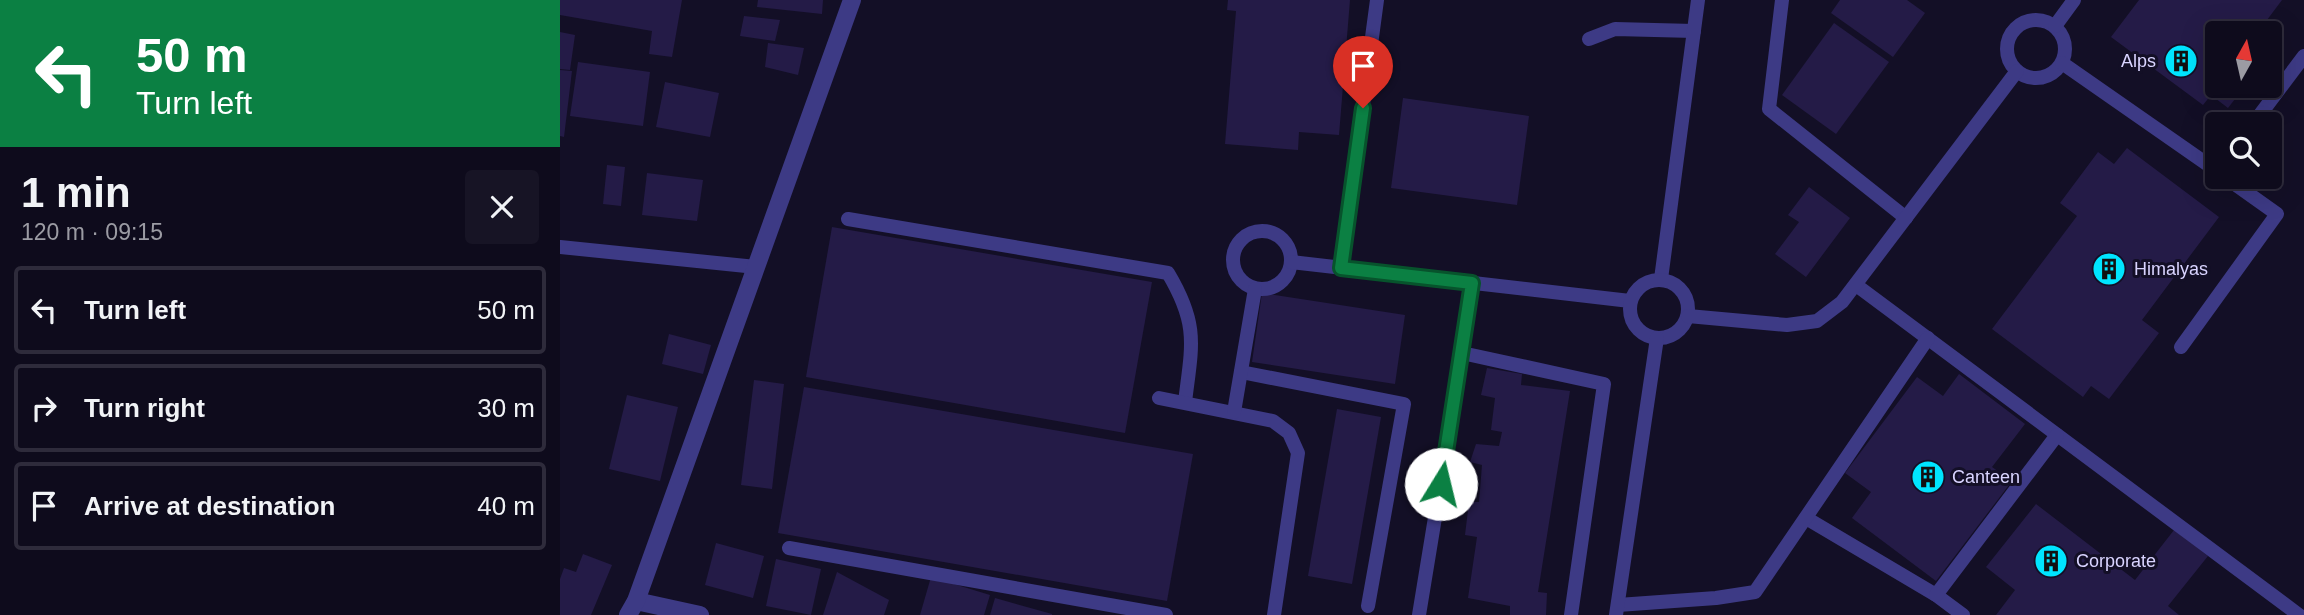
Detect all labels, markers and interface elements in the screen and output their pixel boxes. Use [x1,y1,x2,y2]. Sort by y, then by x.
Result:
north arrow [2205,21,2282,98]
map controls [2205,21,2282,189]
icon: left [21,28,112,119]
text: 50 m [136,28,248,82]
pin [1333,36,1393,108]
building icon: Alps [2162,42,2200,80]
icon: arrive [1344,47,1382,85]
place label: Alps [2121,51,2156,71]
text: Turn left [136,85,252,121]
button: search [2205,112,2282,189]
text: 1 min [21,169,131,216]
button: close [465,170,539,244]
text: 120 m · 09:15 [21,219,163,245]
building icon: Himalyas [2090,250,2128,288]
place label: Himalyas [2134,259,2208,279]
icon: left [25,291,63,329]
text: Turn left [84,295,186,325]
text: 50 m [477,295,535,325]
icon: right [25,389,63,427]
text: Turn right [84,393,205,423]
text: 30 m [477,393,535,423]
position arrow [1404,447,1478,521]
building icon: Canteen [1909,458,1947,496]
place label: Canteen [1952,467,2020,487]
icon: arrive [25,487,63,525]
text: Arrive at destination [84,491,335,521]
text: 40 m [477,491,535,521]
building icon: Corporate [2032,542,2070,580]
place label: Corporate [2076,551,2156,571]

